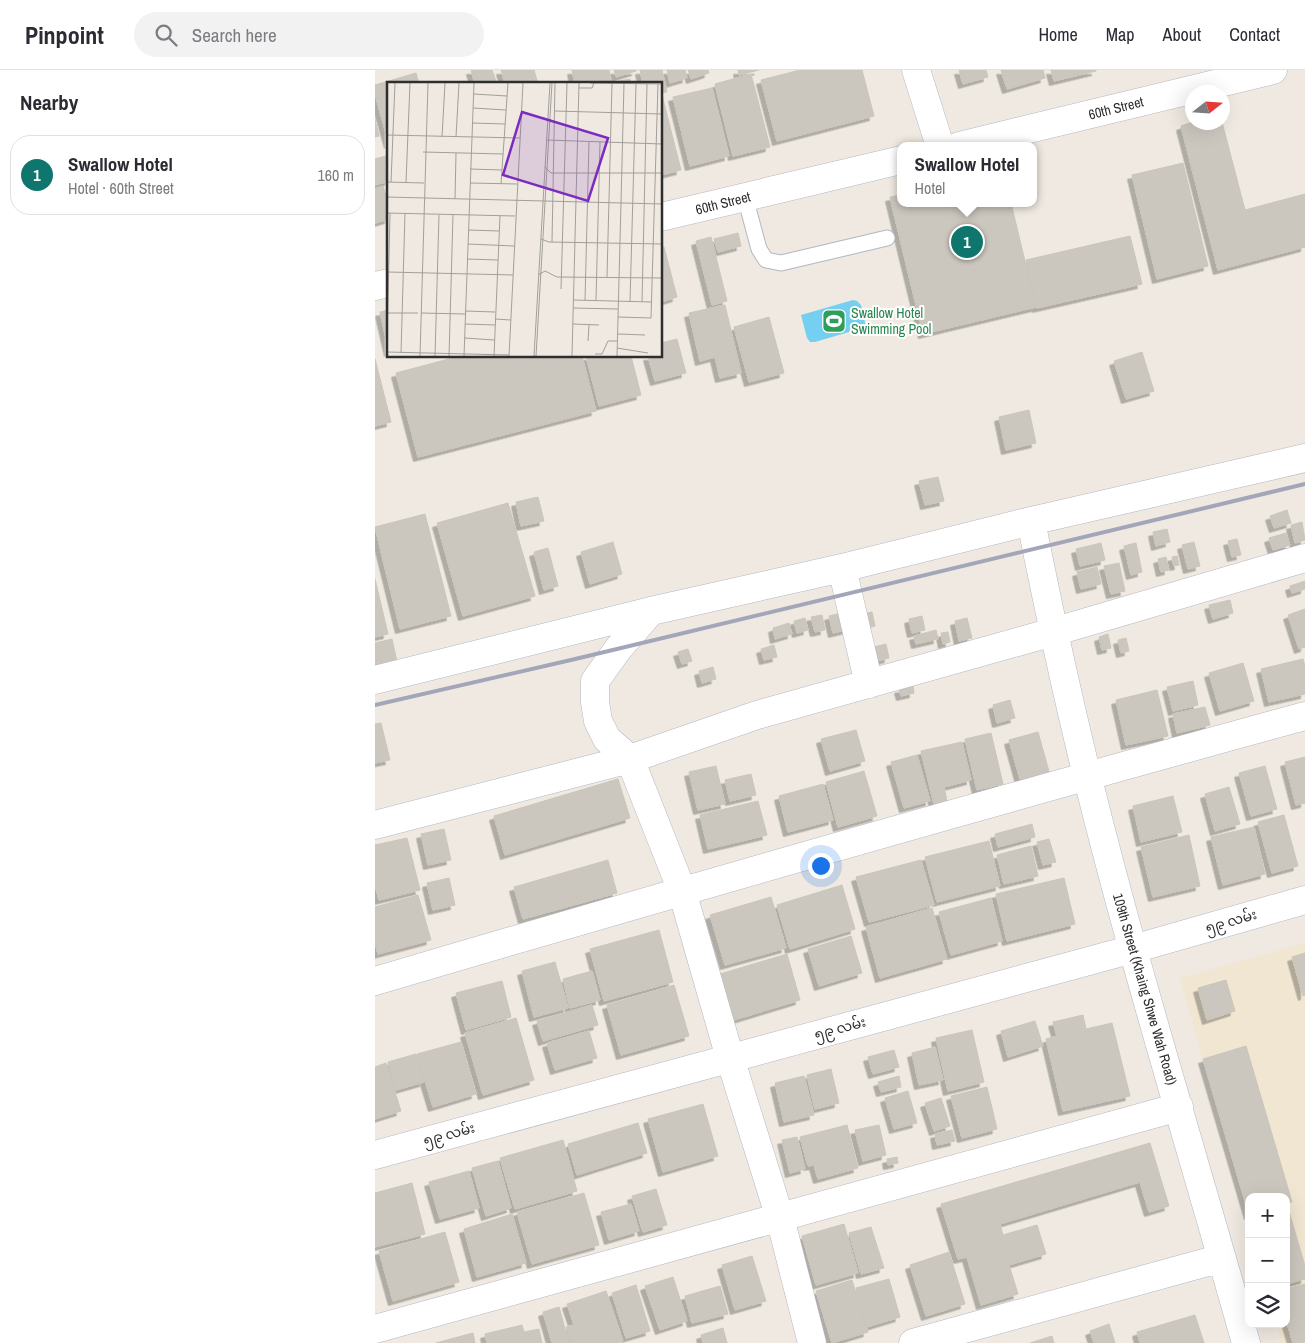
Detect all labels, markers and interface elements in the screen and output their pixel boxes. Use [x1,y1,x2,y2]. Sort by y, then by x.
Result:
search box [134,12,484,57]
text: Pinpoint [25,19,104,51]
icon: search [152,21,180,49]
text: Search here [192,22,277,48]
text: Home [1038,22,1078,47]
text: Map [1106,22,1135,47]
text: About [1163,22,1201,47]
text: Contact [1229,22,1280,47]
inset map [387,82,663,358]
north arrow [1185,85,1230,130]
text: Nearby [20,88,78,117]
street label: 60th Street [1087,92,1145,124]
popup [897,142,1037,207]
text: Swallow Hotel [68,151,173,177]
text: Swallow Hotel [915,151,1019,177]
text: 1 [33,164,41,186]
text: 160 m [318,164,354,186]
text: Hotel · 60th Street [68,177,174,199]
text: Hotel [915,177,945,199]
street label: 60th Street [694,187,752,219]
pin: 1 [951,223,983,261]
place label: Swallow Hotel Swimming Pool [851,304,931,338]
sports icon: Swallow Hotel Swimming Pool [821,308,847,334]
your location [808,853,834,879]
street label: 109th Street (Khaing Shwe Wah Road) [1109,891,1181,1087]
street label: ၅၉ လမ်း [1203,904,1260,940]
street label: ၅၉ လမ်း [812,1012,869,1046]
street label: ၅၉ လမ်း [421,1118,478,1152]
map controls [1245,1193,1290,1328]
button: + [1245,1193,1290,1238]
button: − [1245,1238,1290,1283]
button: layers [1245,1283,1290,1328]

